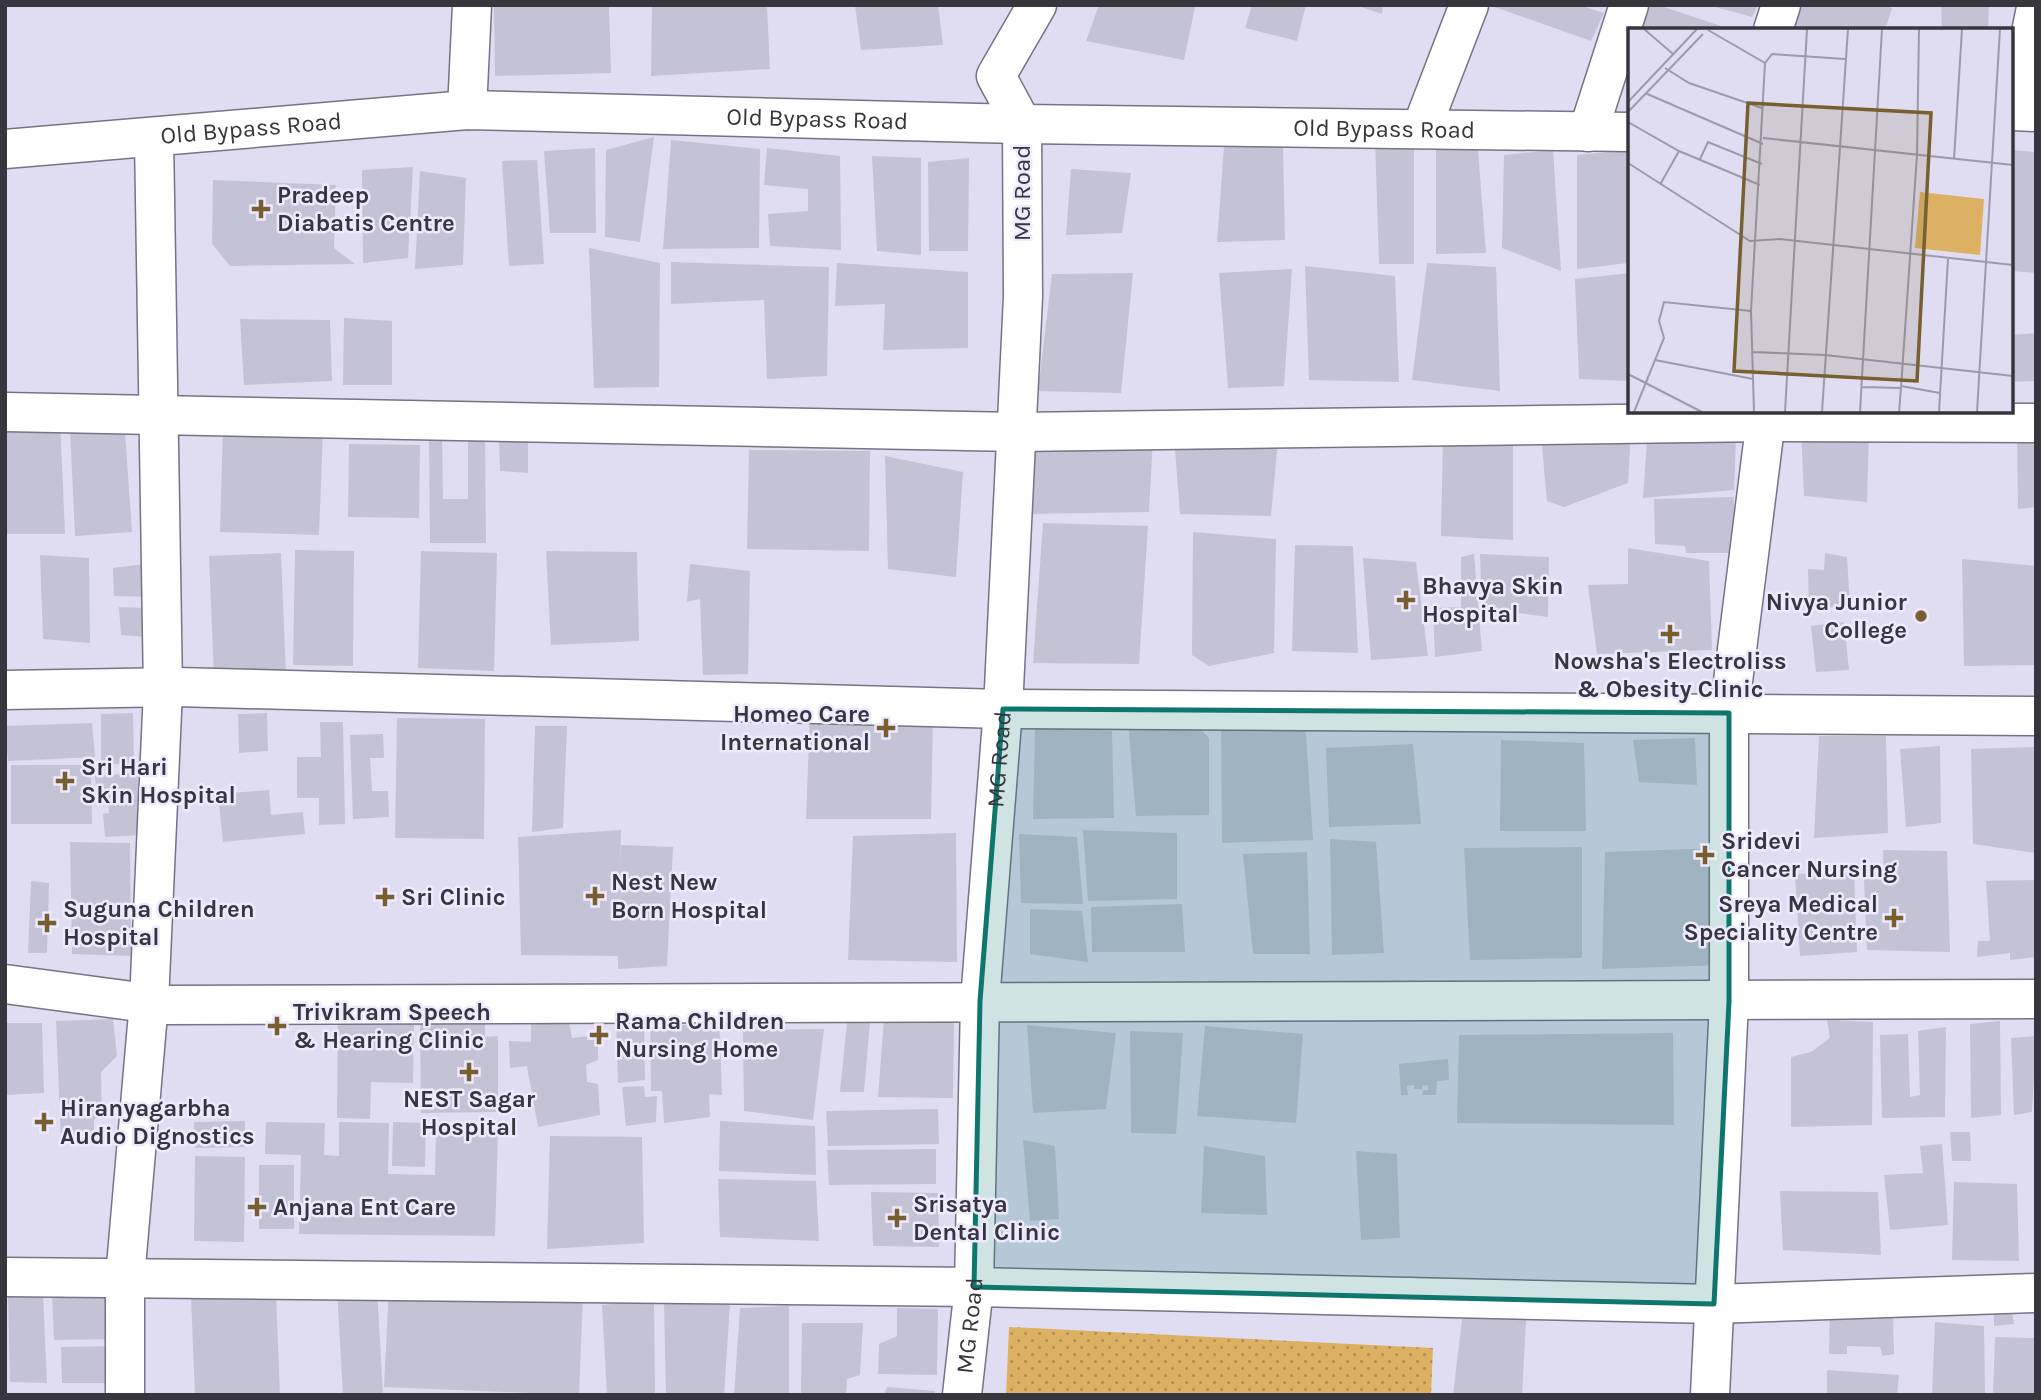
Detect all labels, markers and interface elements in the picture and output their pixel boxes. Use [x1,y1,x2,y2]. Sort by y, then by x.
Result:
inset map [1628,28,2013,413]
street label: Old Bypass Road [726,103,908,135]
street label: Old Bypass Road [159,107,343,150]
street label: Old Bypass Road [1293,114,1475,144]
street label: MG Road [1008,145,1036,241]
place label: Pradeep Diabatis Centre [277,181,455,237]
marker: Pradeep Diabatis Centre [251,199,271,219]
place label: Bhavya Skin Hospital [1422,572,1564,628]
place label: Nivya Junior College [1766,588,1908,644]
marker: Bhavya Skin Hospital [1396,590,1416,610]
marker: Nivya Junior College [1913,608,1929,624]
marker: Nowsha's Electroliss & Obesity Clinic [1660,624,1680,644]
place label: Nowsha's Electroliss & Obesity Clinic [1553,647,1787,703]
place label: Homeo Care International [720,700,870,756]
street label: MG Road [981,710,1017,809]
marker: Homeo Care International [876,718,896,738]
place label: Sri Hari Skin Hospital [81,753,236,809]
marker: Sri Hari Skin Hospital [55,771,75,791]
place label: Sridevi Cancer Nursing [1721,827,1897,883]
marker: Sridevi Cancer Nursing [1695,845,1715,865]
place label: Nest New Born Hospital [611,868,767,924]
place label: Sri Clinic [401,883,506,911]
marker: Nest New Born Hospital [585,886,605,906]
marker: Sri Clinic [375,887,395,907]
place label: Sreya Medical Speciality Centre [1683,890,1878,946]
place label: Suguna Children Hospital [63,895,255,951]
marker: Sreya Medical Speciality Centre [1884,908,1904,928]
marker: Suguna Children Hospital [37,913,57,933]
place label: Trivikram Speech & Hearing Clinic [293,998,491,1054]
place label: Rama Children Nursing Home [615,1007,785,1063]
marker: Trivikram Speech & Hearing Clinic [267,1016,287,1036]
marker: Rama Children Nursing Home [589,1025,609,1045]
marker: NEST Sagar Hospital [459,1062,479,1082]
place label: NEST Sagar Hospital [403,1085,536,1141]
place label: Hiranyagarbha Audio Dignostics [60,1094,255,1150]
marker: Hiranyagarbha Audio Dignostics [34,1112,54,1132]
place label: Srisatya Dental Clinic [913,1190,1060,1246]
place label: Anjana Ent Care [273,1193,456,1221]
marker: Anjana Ent Care [247,1197,267,1217]
marker: Srisatya Dental Clinic [887,1208,907,1228]
street label: MG Road [950,1277,988,1375]

